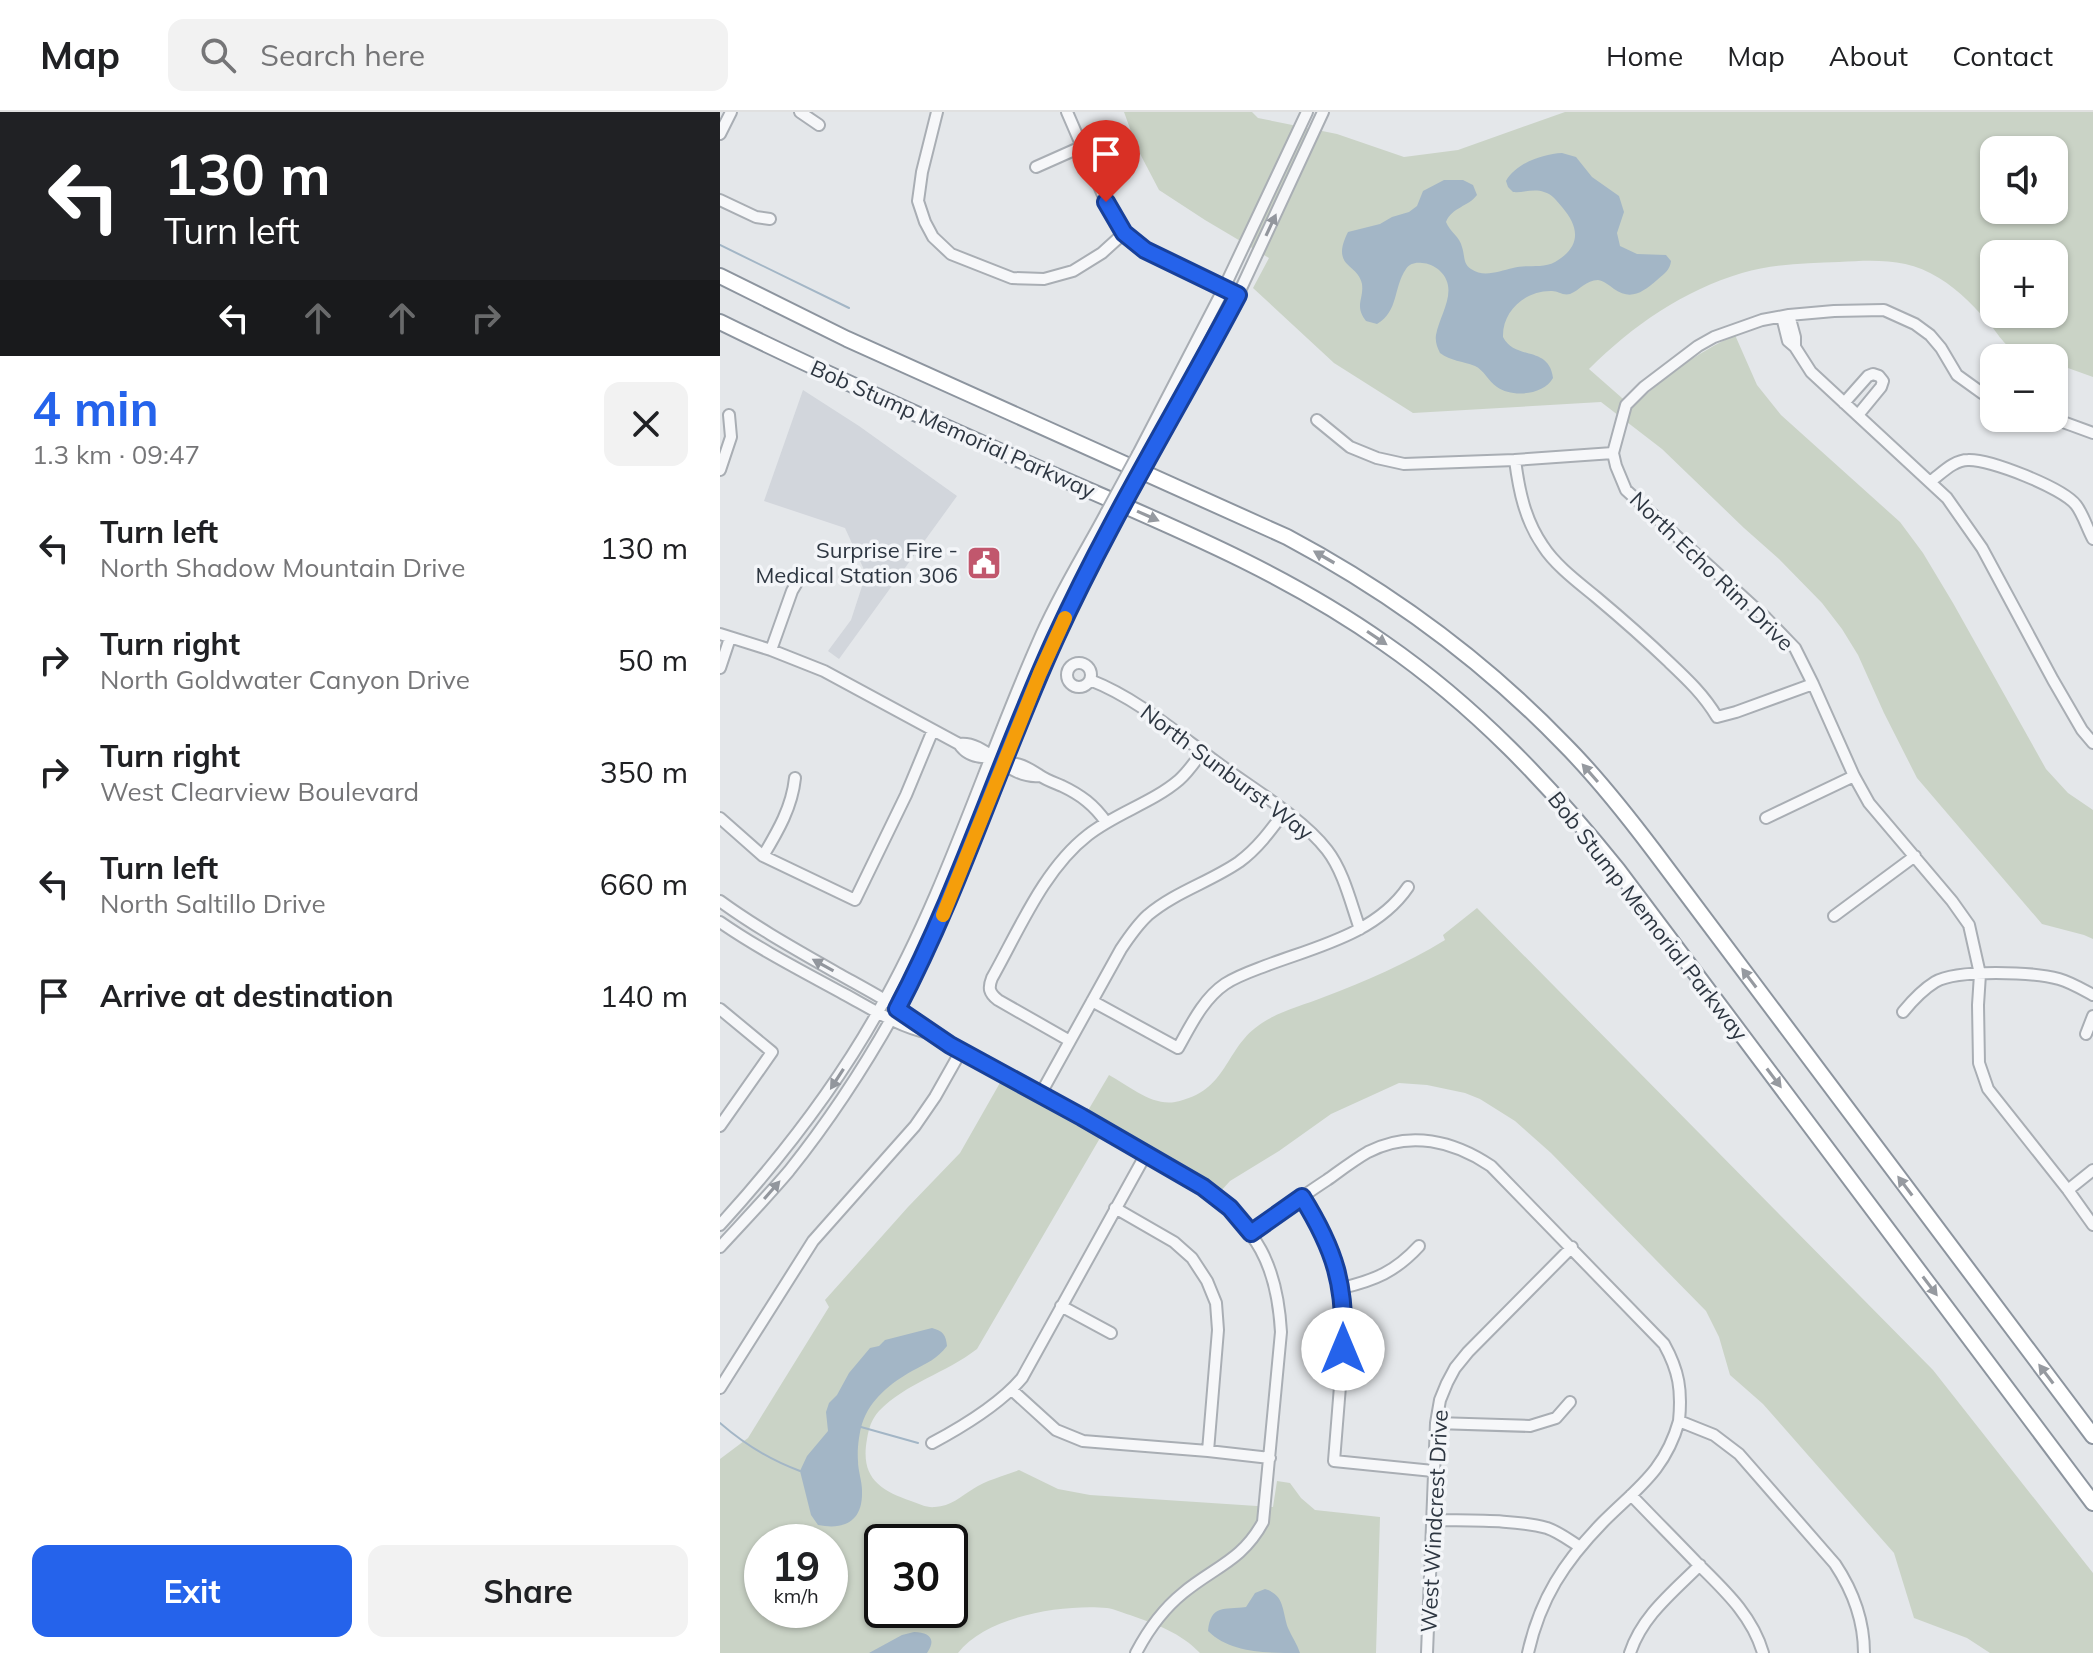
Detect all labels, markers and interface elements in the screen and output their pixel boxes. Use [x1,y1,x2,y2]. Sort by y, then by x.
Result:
search box [168,19,728,91]
text: Map [40,31,120,79]
icon: search [196,33,240,77]
text: Search here [260,36,425,74]
text: Home [1606,38,1683,73]
text: Map [1727,38,1785,73]
text: About [1829,38,1908,73]
text: Contact [1952,38,2053,73]
pin [1072,120,1140,202]
icon: arrive [1084,132,1128,176]
map controls [1980,136,2068,432]
button: sound [1980,136,2068,224]
text: 130 m [164,139,331,209]
icon: left [32,144,136,248]
text: Turn left [164,208,300,253]
one-way arrow [1264,213,1278,236]
button: + [1980,240,2068,328]
icon: left [212,296,256,340]
icon: ahead [296,296,340,340]
icon: ahead [380,296,424,340]
icon: right [464,296,508,340]
button: − [1980,344,2068,432]
street label: Bob Stump Memorial Parkway [806,353,1100,505]
text: 4 min [32,378,159,438]
button: close [604,382,688,466]
text: 1.3 km · 09:47 [32,438,200,471]
street label: North Echo Rim Drive [1624,485,1800,657]
one-way arrow [1136,510,1160,523]
text: Turn left [100,513,218,551]
icon: left [32,526,76,570]
text: 130 m [600,529,688,567]
place label: Surprise Fire - Medical Station 306 [755,536,958,589]
public building icon: Surprise Fire - Medical Station 306 [965,544,1003,582]
one-way arrow [1313,550,1336,564]
text: North Shadow Mountain Drive [100,551,465,584]
text: Turn right [100,625,240,663]
one-way arrow [1367,630,1388,645]
icon: right [32,638,76,682]
text: 50 m [618,641,688,679]
text: North Goldwater Canyon Drive [100,663,470,696]
street label: North Sunburst Way [1135,698,1319,846]
text: Turn right [100,737,240,775]
icon: right [32,750,76,794]
text: 350 m [600,753,688,791]
one-way arrow [1582,763,1600,782]
text: West Clearview Boulevard [100,775,419,808]
street label: Bob Stump Memorial Parkway [1542,786,1754,1046]
text: Turn left [100,849,218,887]
icon: left [32,862,76,906]
text: 660 m [600,865,688,903]
text: North Saltillo Drive [100,887,326,920]
one-way arrow [812,958,834,972]
one-way arrow [1742,968,1758,989]
icon: arrive [32,974,76,1018]
text: Arrive at destination [100,977,394,1015]
text: 140 m [600,977,688,1015]
one-way arrow [830,1068,845,1089]
one-way arrow [1765,1068,1781,1088]
one-way arrow [1898,1176,1914,1197]
one-way arrow [763,1180,781,1199]
one-way arrow [1922,1276,1938,1296]
position arrow [1301,1307,1385,1391]
one-way arrow [2039,1364,2055,1384]
street label: West Windcrest Drive [1414,1409,1454,1633]
speed limit sign: 30 [864,1524,968,1628]
text: 19 [772,1541,820,1591]
button: Exit [32,1545,352,1637]
button: Share [368,1545,688,1637]
text: km/h [773,1583,819,1608]

